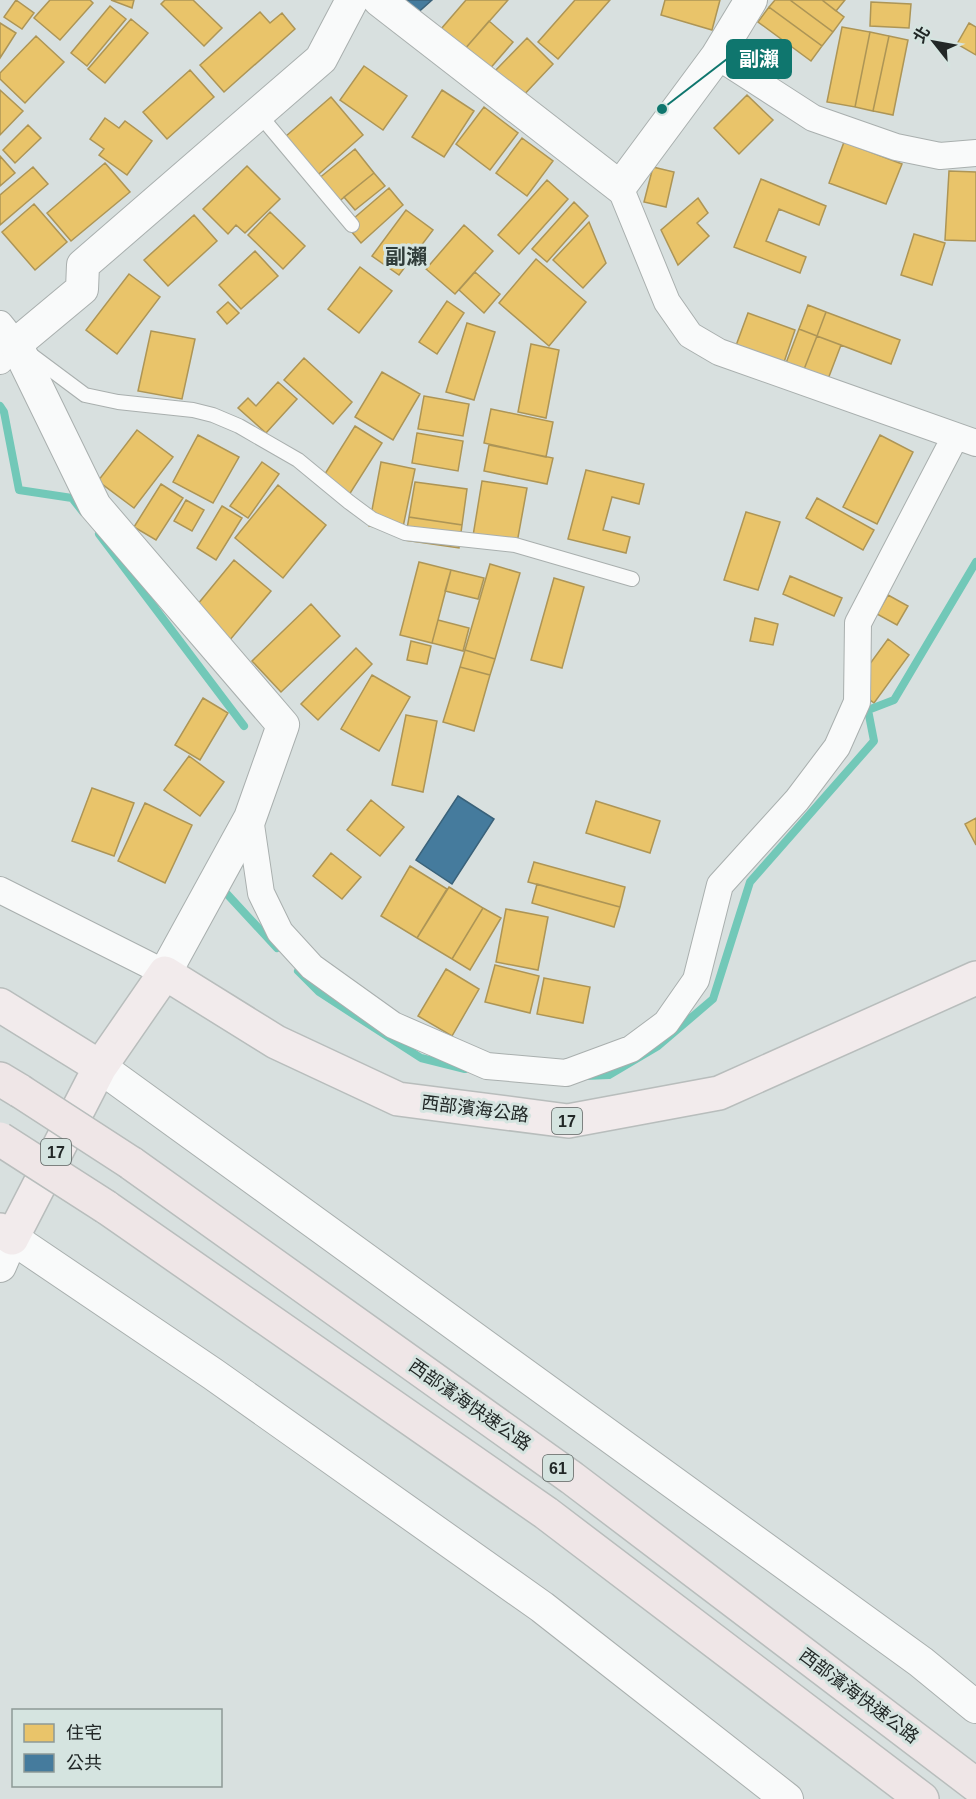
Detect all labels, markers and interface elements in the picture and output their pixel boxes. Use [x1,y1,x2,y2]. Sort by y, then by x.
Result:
north arrow [904,12,964,72]
text: 北 [910,23,933,46]
callout: 副瀨 [727,40,791,78]
text: 副瀨 [739,48,779,70]
district label: 副瀨 [385,245,427,268]
street label: 西部濱海公路 [420,1092,530,1126]
road number: 17 [552,1108,582,1134]
road number: 17 [41,1139,71,1165]
street label: 西部濱海快速公路 [405,1356,535,1454]
road number: 61 [543,1455,573,1481]
street label: 西部濱海快速公路 [795,1645,923,1747]
legend [12,1709,222,1787]
text: 住宅 [66,1723,102,1743]
text: 公共 [66,1753,102,1773]

